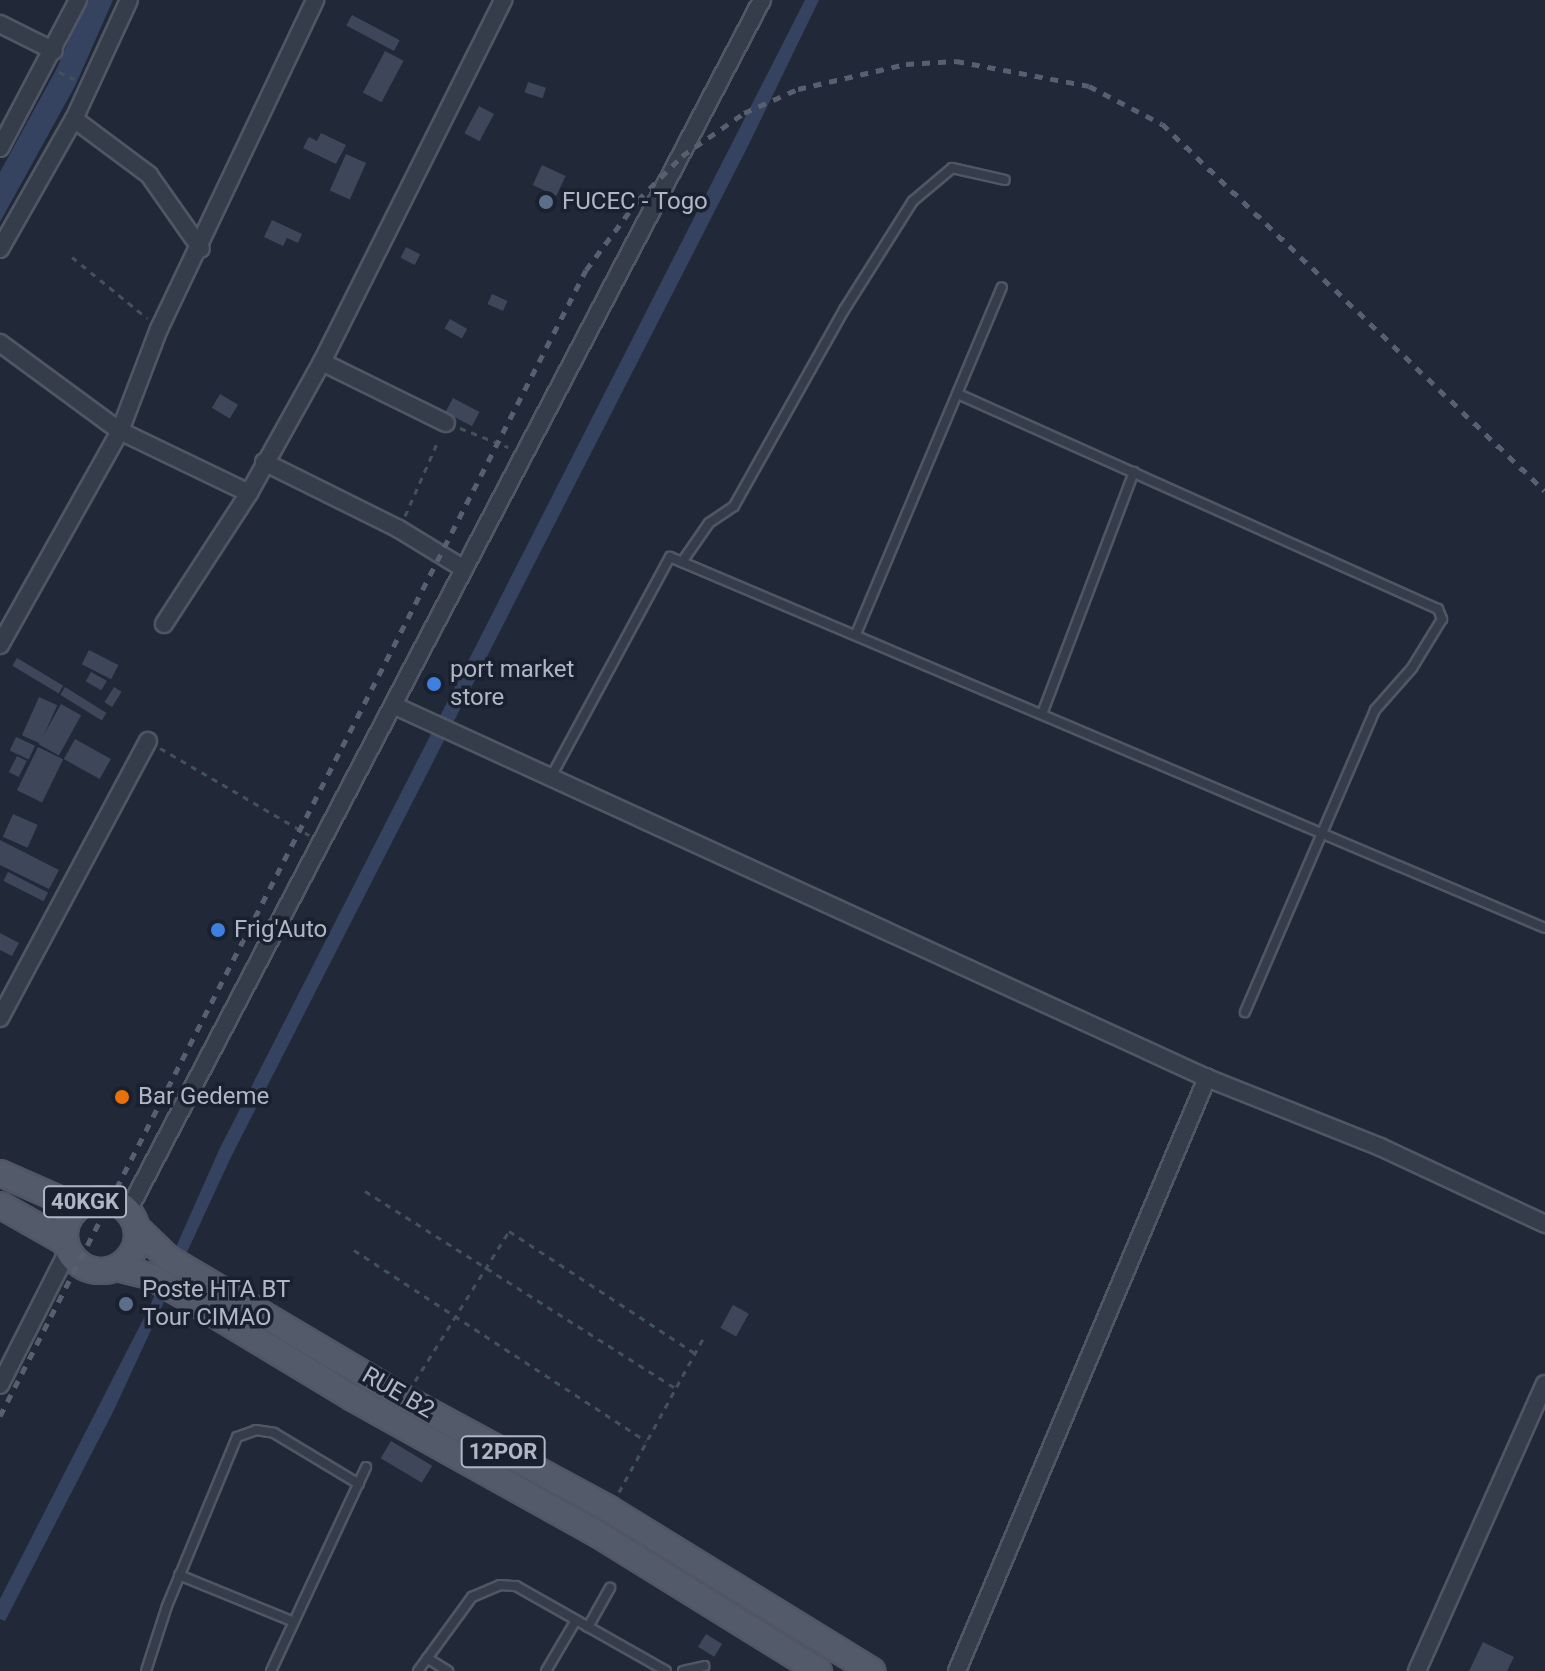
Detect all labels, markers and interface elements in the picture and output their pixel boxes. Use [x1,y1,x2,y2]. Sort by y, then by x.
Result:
place label: FUCEC - Togo [562,188,708,216]
marker: FUCEC - Togo [537,193,555,211]
place label: port market store [450,656,574,712]
marker: port market store [425,675,443,693]
place label: Frig'Auto [234,916,327,944]
marker: Frig'Auto [209,921,227,939]
place label: Bar Gedeme [138,1083,269,1111]
marker: Bar Gedeme [113,1088,131,1106]
road number: 40KGK [43,1184,127,1220]
place label: Poste HTA BT Tour CIMAO [142,1276,290,1332]
marker: Poste HTA BT Tour CIMAO [117,1295,135,1313]
street label: RUE B2 [357,1361,439,1425]
road number: 12POR [459,1434,547,1470]

